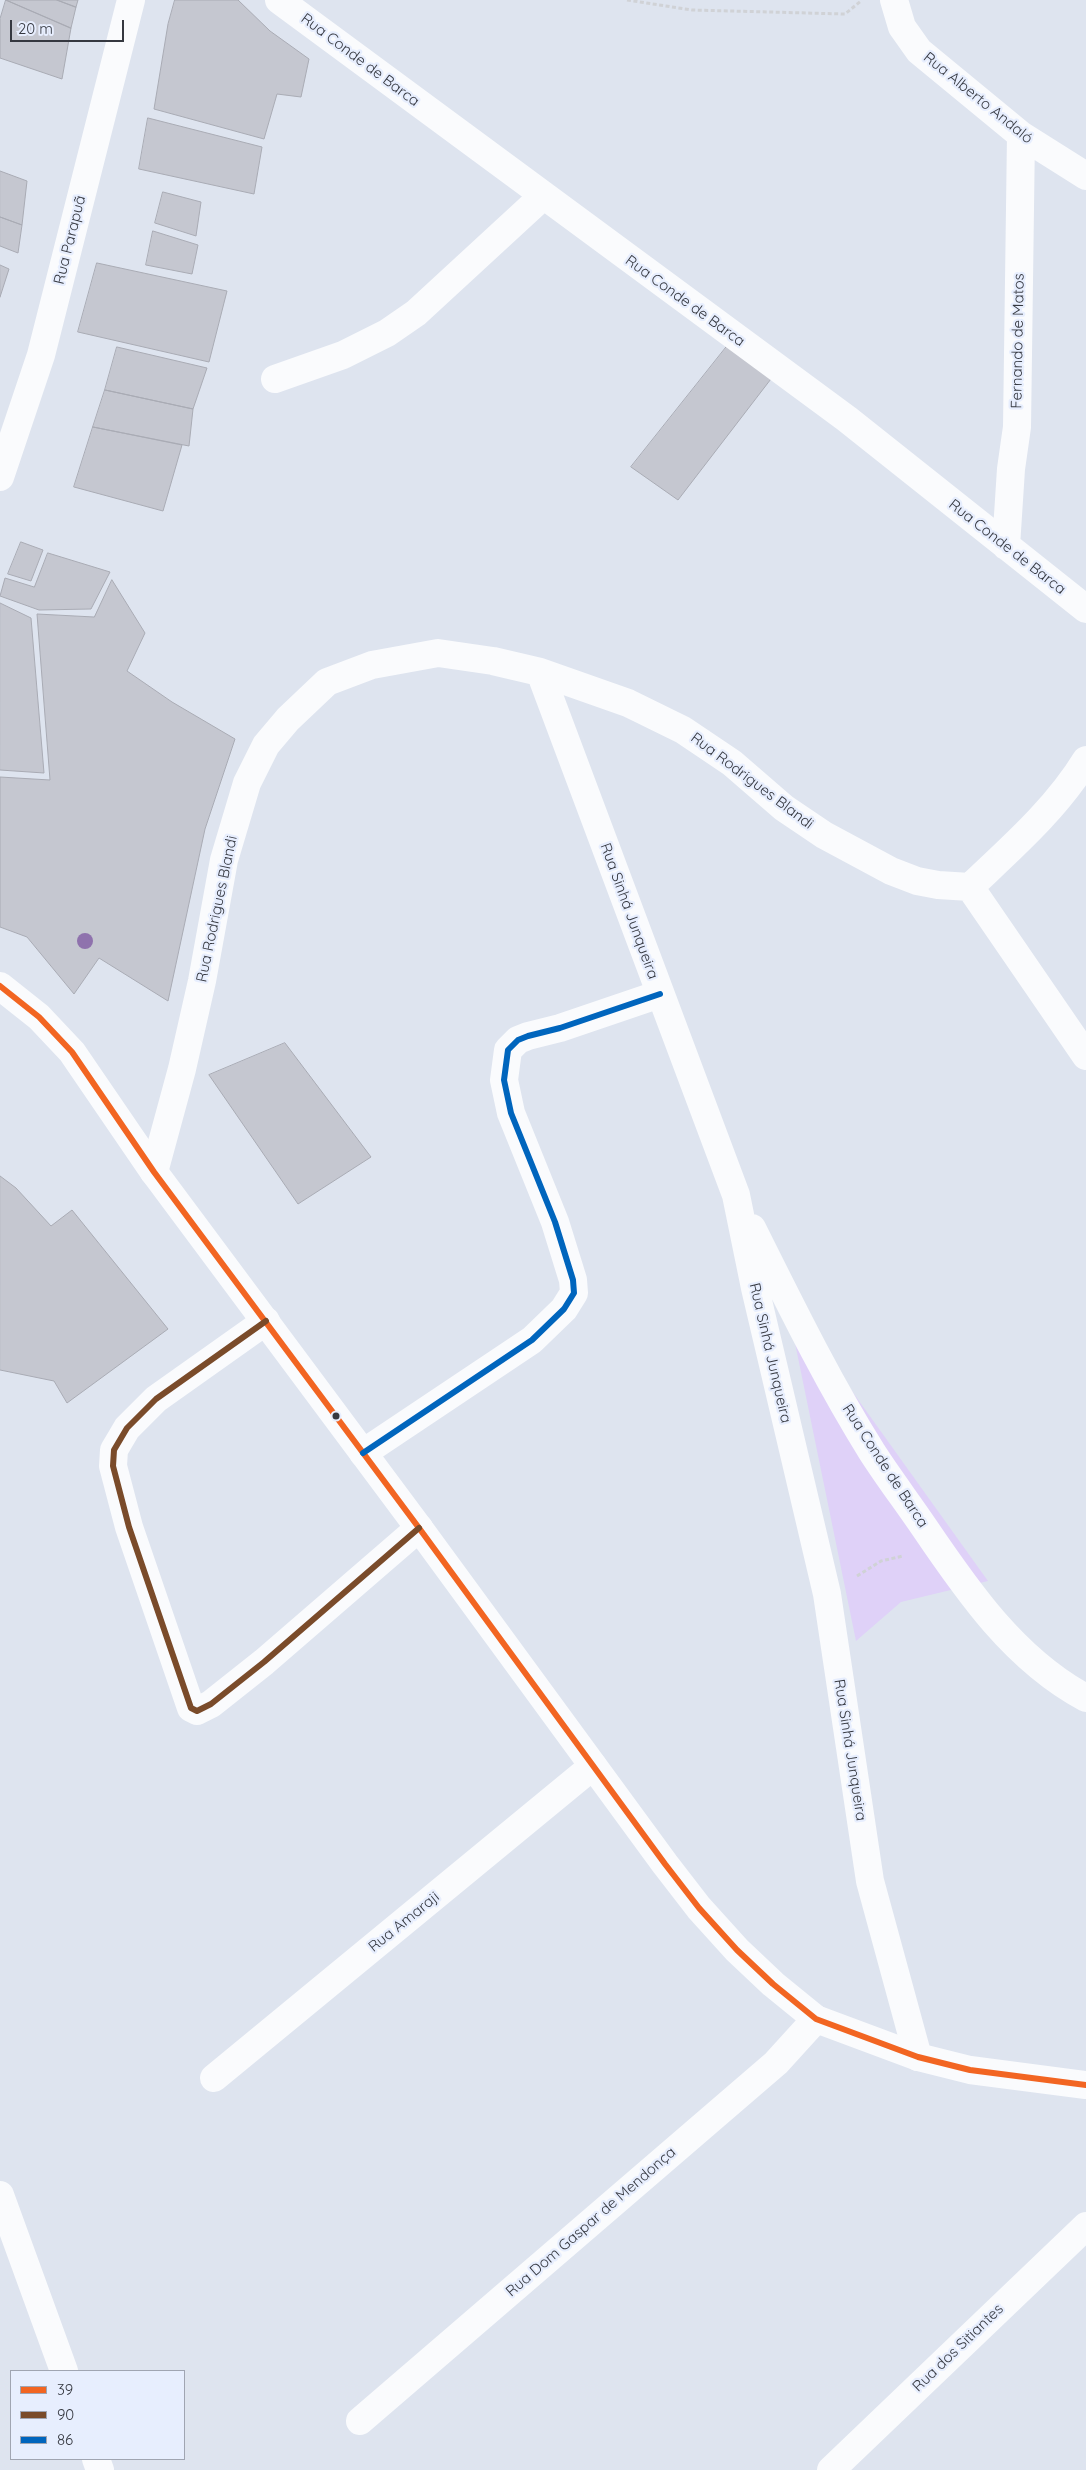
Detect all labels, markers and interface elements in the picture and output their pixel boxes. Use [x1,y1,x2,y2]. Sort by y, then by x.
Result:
scale bar [12,10,126,42]
street label: Rua Conde de Barca [297,10,423,110]
text: 20 m [18,19,53,38]
street label: Rua Alberto Andaló [920,48,1036,148]
street label: Rua Parapuã [50,194,90,286]
street label: Rua Conde de Barca [622,252,748,350]
street label: Fernando de Matos [1008,273,1028,409]
street label: Rua Conde de Barca [945,496,1069,598]
street label: Rua Rodrigues Blandi [687,729,817,833]
street label: Rua Rodrigues Blandi [193,834,241,984]
street label: Rua Sinhá Junqueira [596,841,662,981]
street label: Rua Sinhá Junqueira [745,1281,795,1425]
street label: Rua Conde de Barca [838,1401,932,1531]
unlabelled marker [331,1411,341,1421]
street label: Rua Sinhá Junqueira [830,1678,870,1822]
street label: Rua Amaraji [365,1888,443,1956]
street label: Rua Dom Gaspar de Mendonça [502,2143,680,2301]
street label: Rua dos Sitiantes [909,2300,1007,2396]
legend [10,2370,185,2460]
text: 39 [57,2380,73,2399]
text: 90 [57,2405,74,2424]
text: 86 [57,2430,73,2449]

